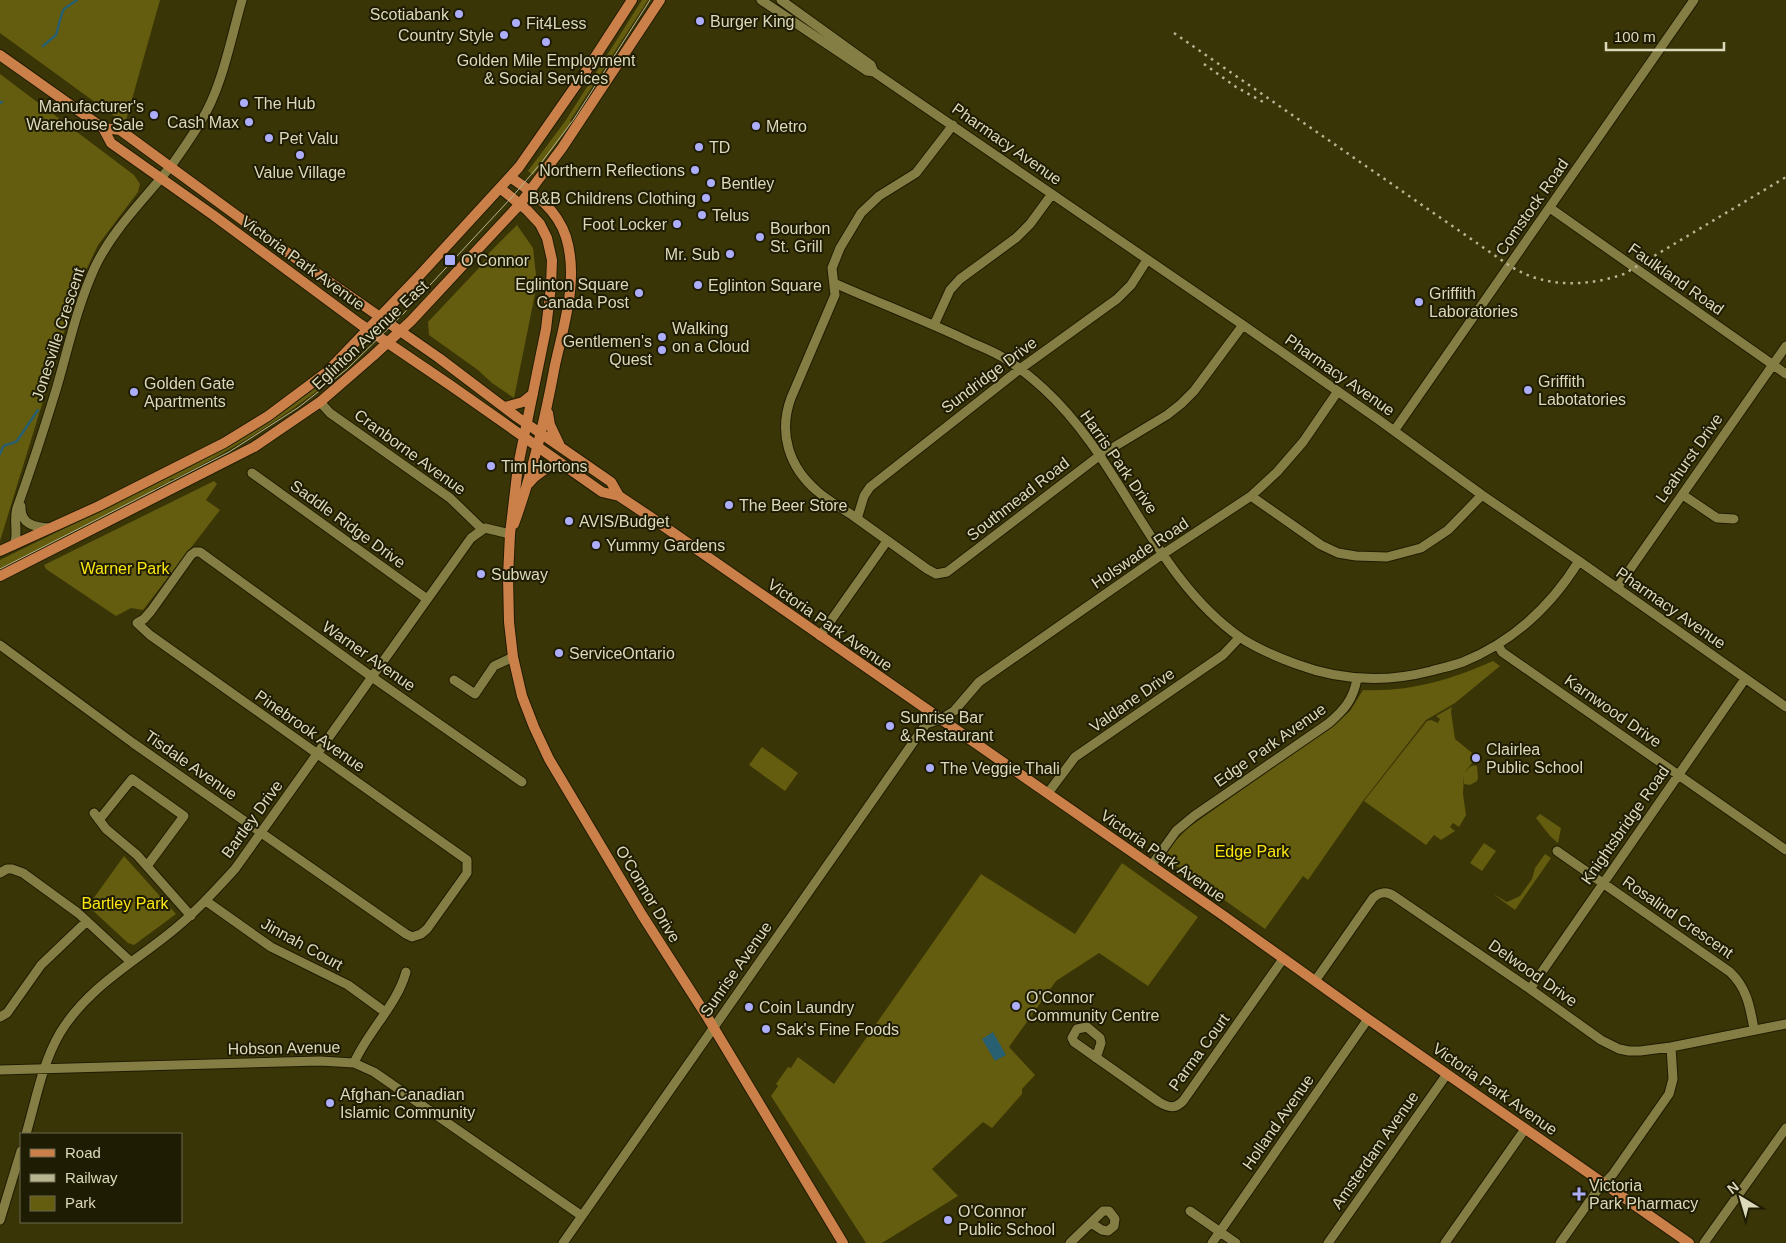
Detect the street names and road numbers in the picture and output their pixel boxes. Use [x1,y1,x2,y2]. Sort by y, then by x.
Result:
street label: Pharmacy Avenue [949,100,1065,188]
street label: Comstock Road [1492,156,1572,258]
street label: Victoria Park Avenue [238,213,368,313]
street label: Faulkland Road [1625,240,1727,318]
street label: Jonesville Crescent [28,265,88,403]
street label: Eglinton Avenue East [309,277,432,393]
street label: Pharmacy Avenue [1282,331,1398,419]
street label: Sundridge Drive [938,334,1040,416]
street label: Cranborne Avenue [351,406,469,498]
street label: Harris Park Drive [1077,407,1161,517]
street label: Leahurst Drive [1652,410,1726,505]
street label: Southmead Road [964,454,1072,544]
street label: Saddle Ridge Drive [287,477,409,571]
street label: Holswade Road [1088,514,1192,592]
street label: Pharmacy Avenue [1613,564,1729,652]
street label: Victoria Park Avenue [765,576,896,674]
street label: Warner Avenue [319,618,419,694]
street label: Valdane Drive [1086,664,1178,735]
street label: Karnwood Drive [1562,671,1665,751]
street label: Pinebrook Avenue [252,687,368,775]
street label: Edge Park Avenue [1211,700,1329,790]
street label: Tisdale Avenue [142,727,240,803]
street label: Knightsbridge Road [1578,763,1672,887]
street label: Bartley Drive [218,777,286,861]
street label: Victoria Park Avenue [1098,807,1229,905]
street label: O'Connor Drive [612,843,684,946]
street label: Rosalind Crescent [1620,873,1737,962]
street label: Jinnah Court [258,915,346,974]
street label: Sunrise Avenue [697,918,775,1020]
street label: Delwood Drive [1486,936,1581,1010]
street label: Parma Court [1165,1010,1233,1094]
street label: Hobson Avenue [228,1039,341,1057]
street label: Victoria Park Avenue [1430,1040,1561,1138]
street label: Holland Avenue [1239,1071,1317,1173]
street label: Amsterdam Avenue [1328,1088,1422,1212]

